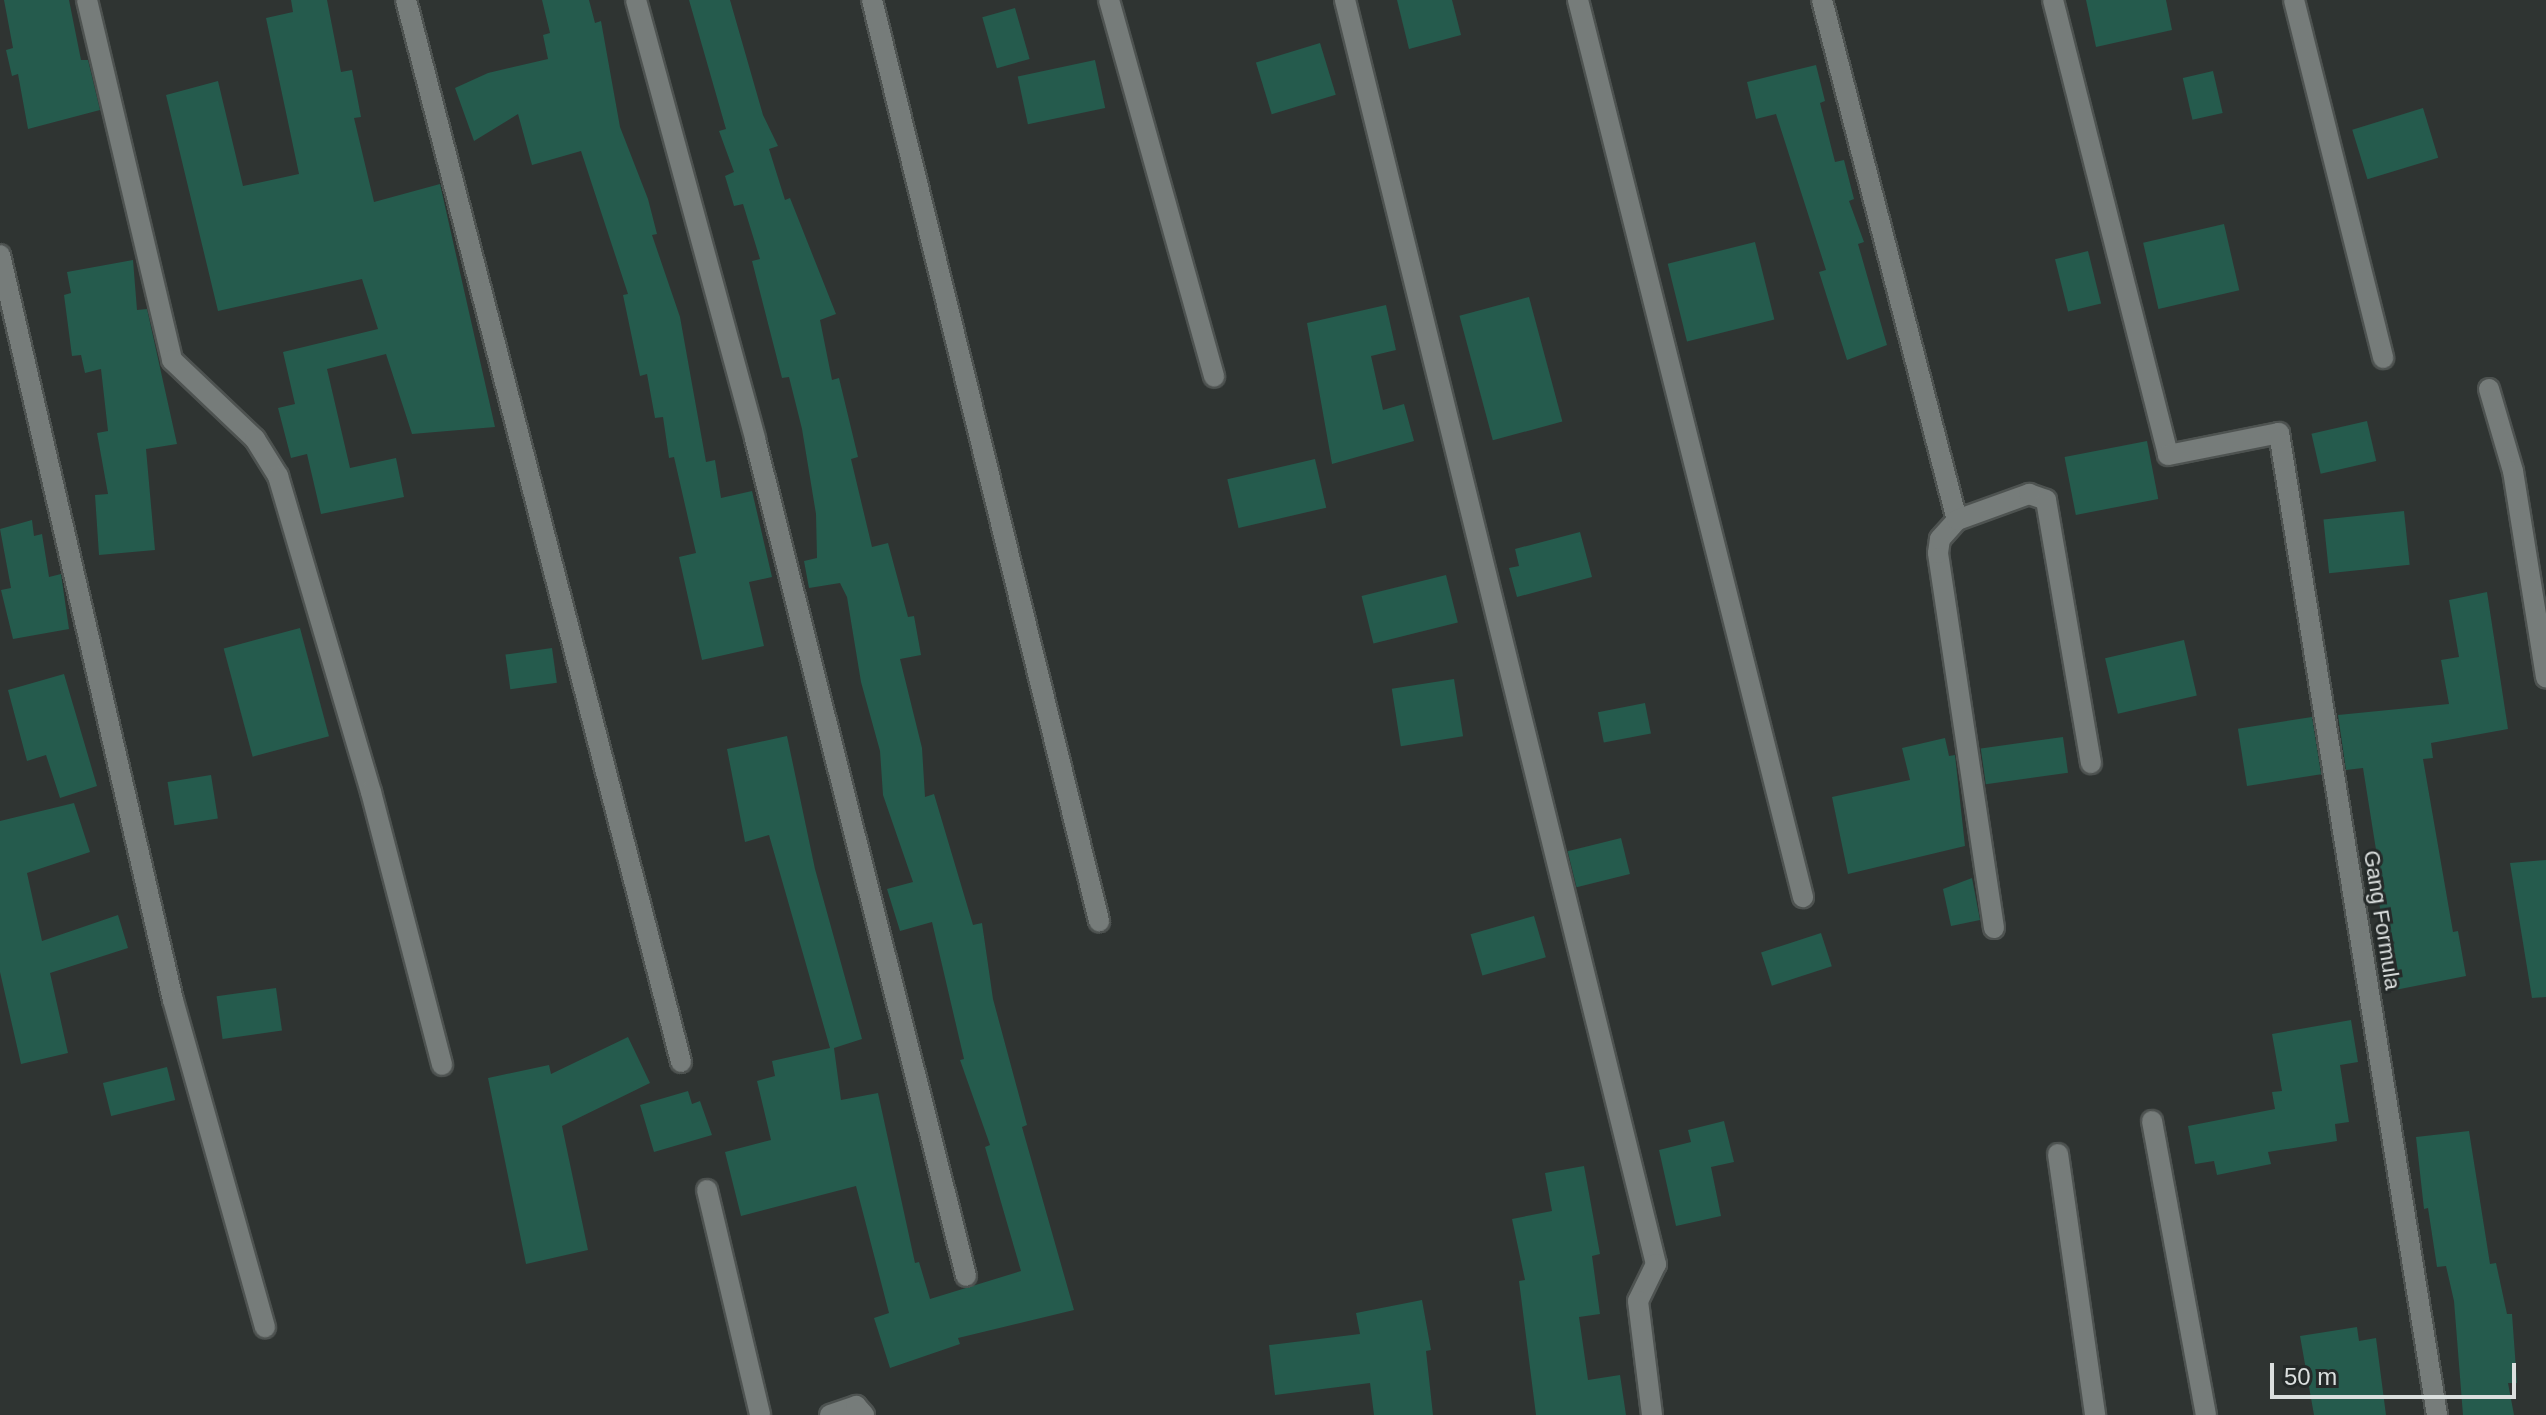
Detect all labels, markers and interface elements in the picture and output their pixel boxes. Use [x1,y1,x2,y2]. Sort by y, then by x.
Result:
street label: Gang Formula [2358,848,2406,992]
scale bar [2274,1347,2520,1397]
text: 50 m [2284,1363,2337,1390]

